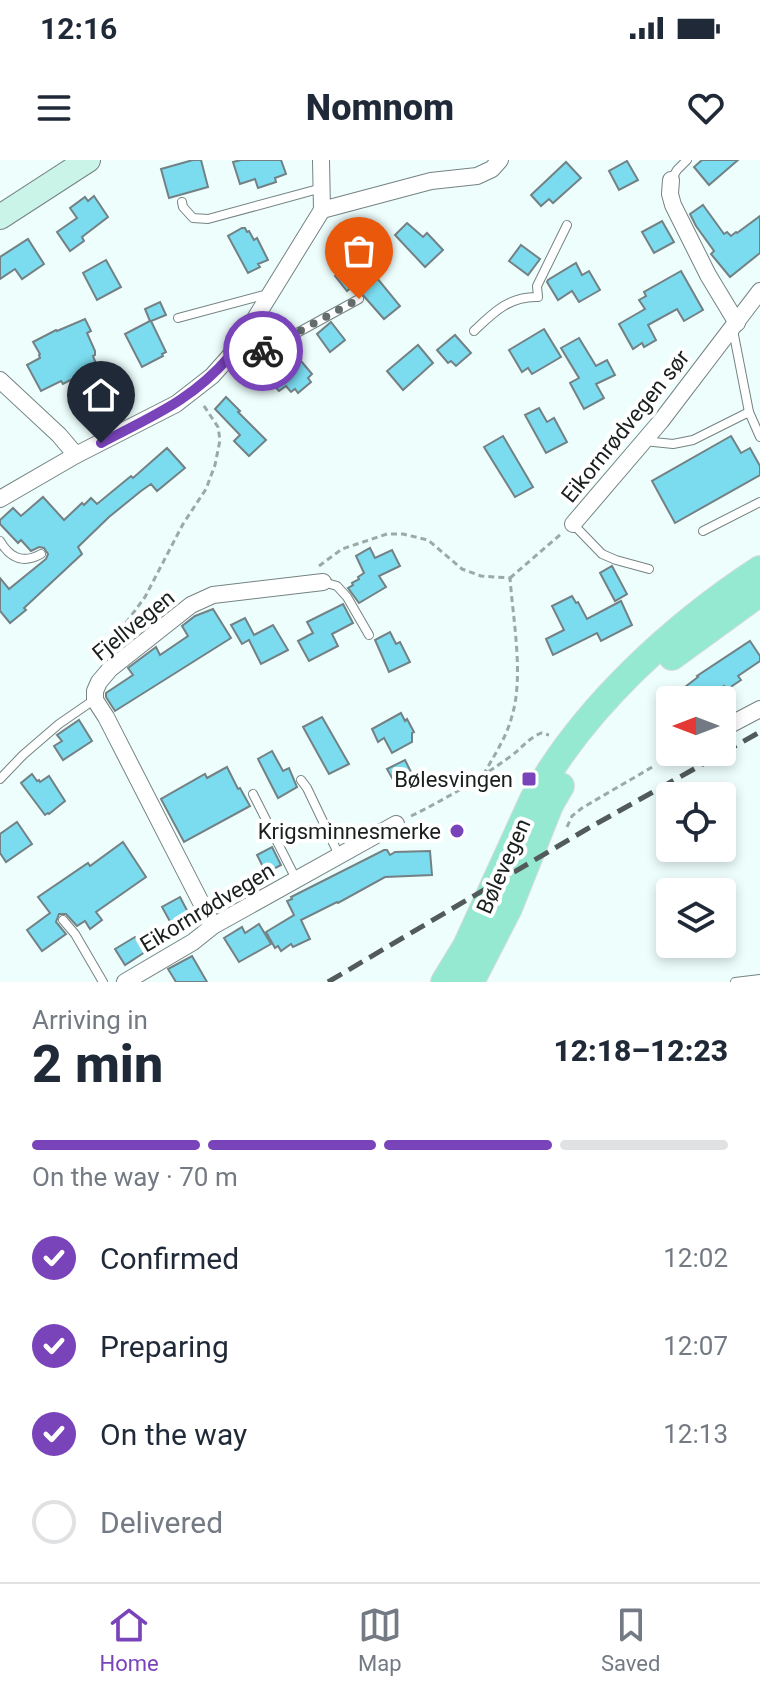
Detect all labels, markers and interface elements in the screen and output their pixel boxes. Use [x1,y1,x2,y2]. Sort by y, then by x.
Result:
text: 12:16 [40,11,117,46]
icon: menu [32,86,76,130]
icon: heart [684,86,728,130]
text: Nomnom [306,87,454,129]
pin [325,217,393,299]
icon: bag [337,229,381,273]
courier [223,311,303,391]
icon: bike [241,329,285,373]
street label: Eikornrødvegen sør [556,345,695,507]
pin [67,361,135,443]
icon: home [79,373,123,417]
street label: Fjellvegen [87,585,179,666]
north arrow [656,686,736,766]
map controls [656,686,736,958]
place label: Bølesvingen [394,767,513,792]
marker: Bølesvingen [520,770,538,788]
button: locate [656,782,736,862]
street label: Bølevegen [471,815,535,918]
place label: Krigsminnesmerke [258,819,441,844]
marker: Krigsminnesmerke [448,822,466,840]
street label: Eikornrødvegen [136,858,279,957]
button: layers [656,878,736,958]
text: Arriving in [32,1005,148,1035]
text: 12:18–12:23 [553,1033,728,1068]
text: 2 min [32,1034,163,1095]
text: On the way · 70 m [32,1162,238,1192]
icon: check [32,1236,76,1280]
text: Confirmed [100,1241,239,1276]
text: 12:02 [663,1243,728,1273]
icon: check [32,1324,76,1368]
text: Preparing [100,1329,229,1364]
text: 12:07 [663,1331,728,1361]
icon: check [32,1412,76,1456]
text: On the way [100,1417,247,1452]
text: 12:13 [663,1419,728,1449]
text: Delivered [100,1505,223,1540]
tab: Home [100,1603,159,1676]
tab: Map [358,1603,402,1676]
tab: Saved [601,1603,660,1676]

